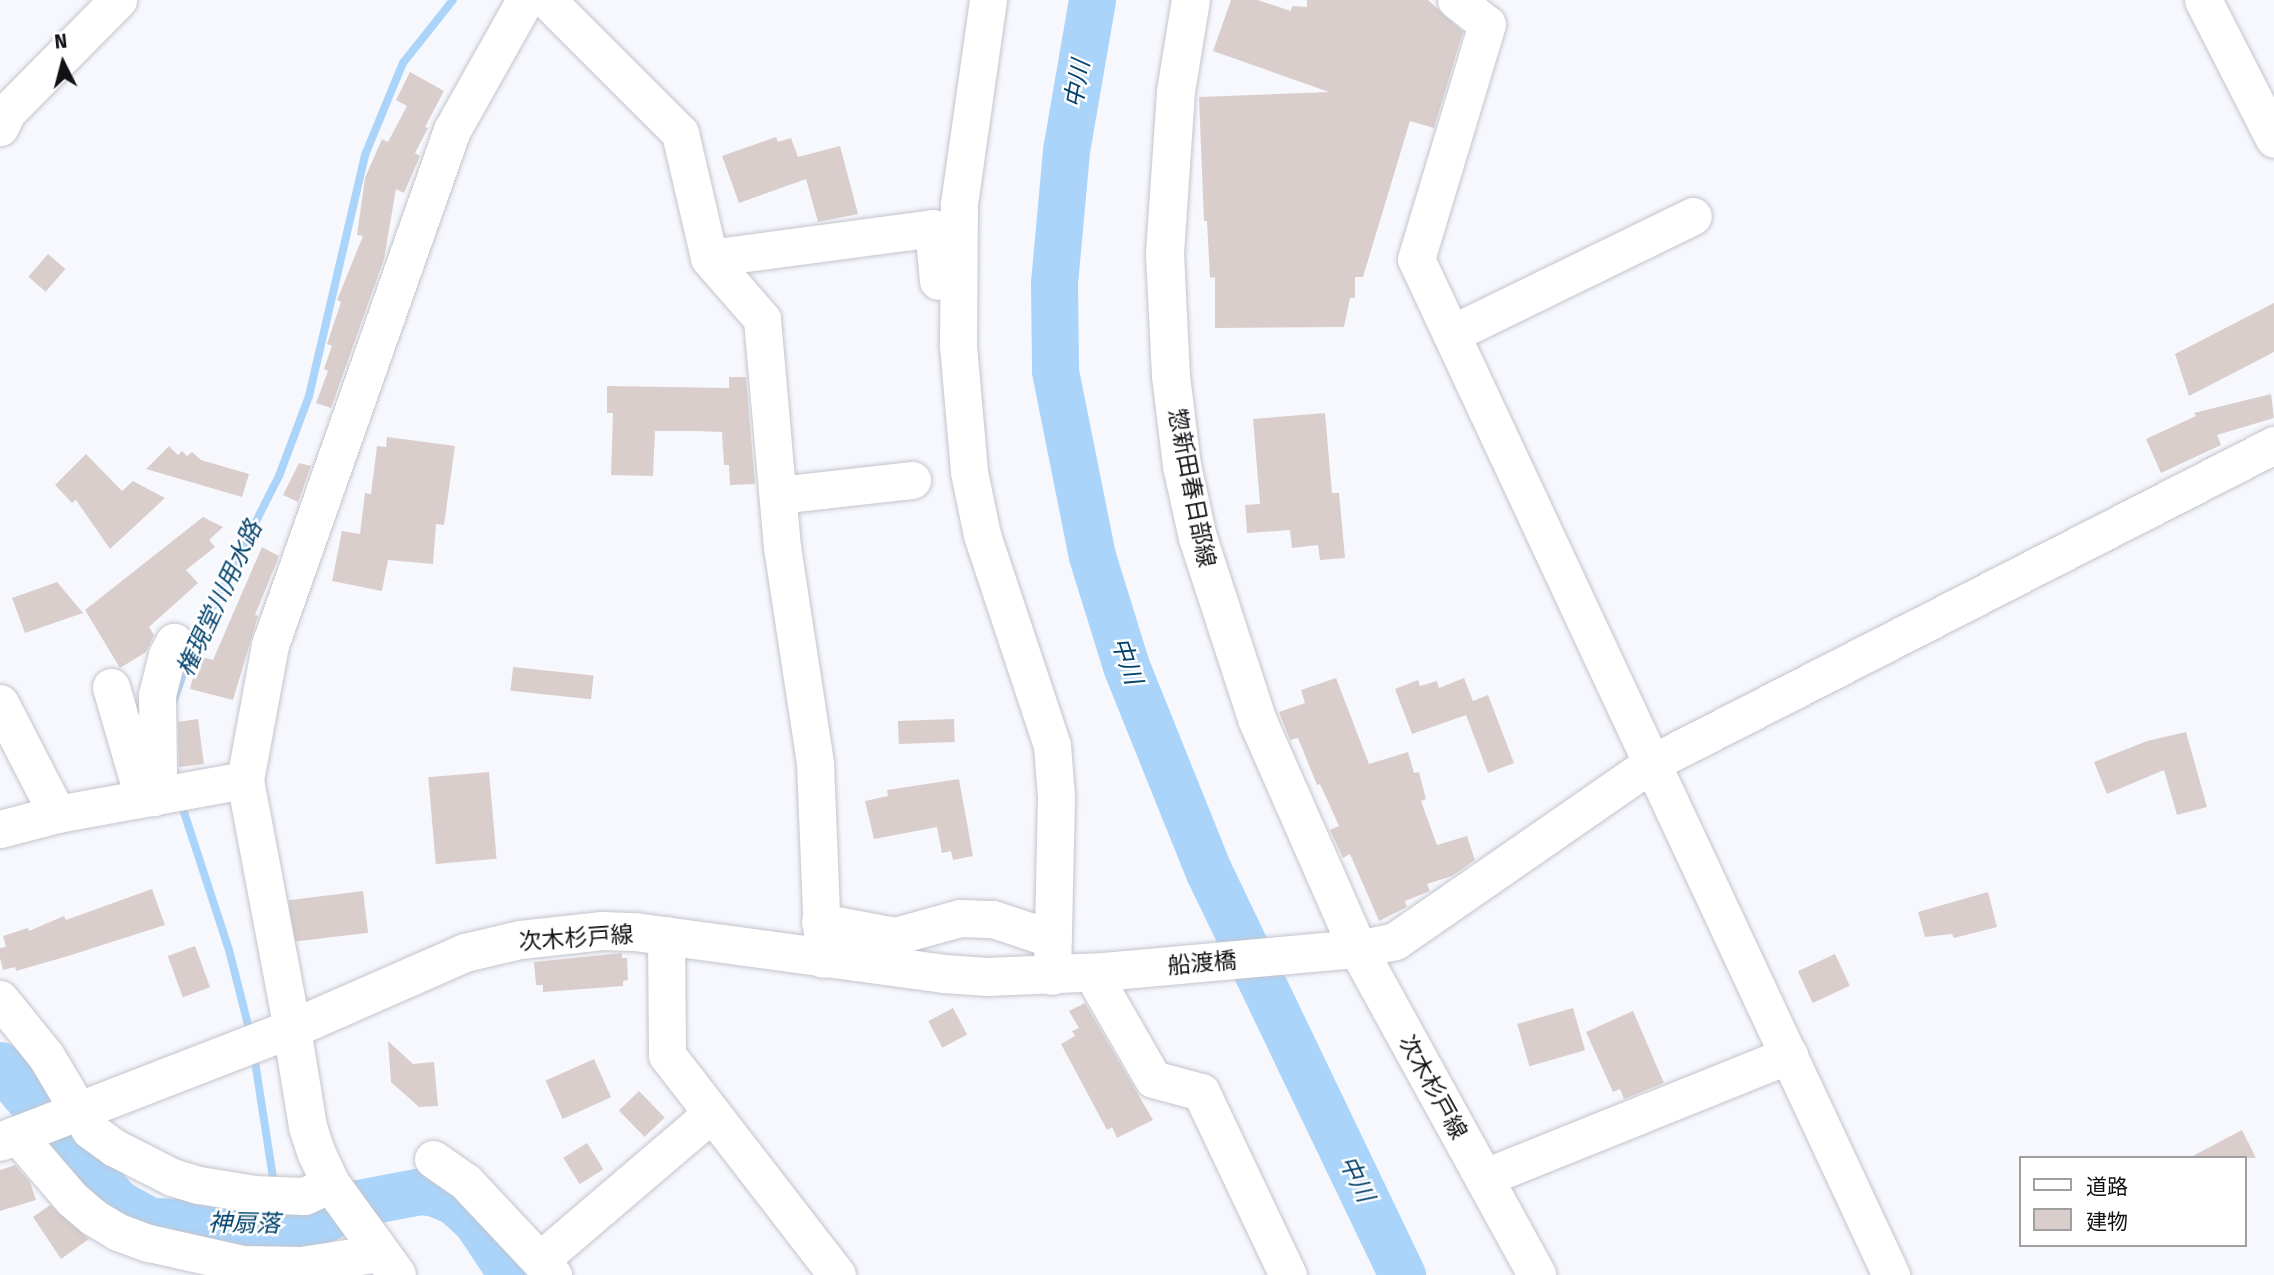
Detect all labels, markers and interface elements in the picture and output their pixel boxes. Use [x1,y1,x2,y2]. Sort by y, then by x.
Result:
north arrow [28,28,98,98]
text: N [53,30,68,54]
water label: 中川 [1060,58,1096,110]
street label: 惣新田春日部線 [1163,406,1221,570]
water label: 権現堂川用水路 [171,517,269,681]
water label: 中川 [1105,634,1147,688]
street label: 次木杉戸線 [518,920,634,956]
street label: 船渡橋 [1166,946,1238,980]
street label: 次木杉戸線 [1393,1030,1473,1144]
water label: 中川 [1333,1151,1379,1207]
legend [2018,1156,2246,1247]
text: 道路 [2086,1174,2128,1200]
water label: 神扇落 [208,1209,280,1239]
text: 建物 [2086,1209,2128,1235]

